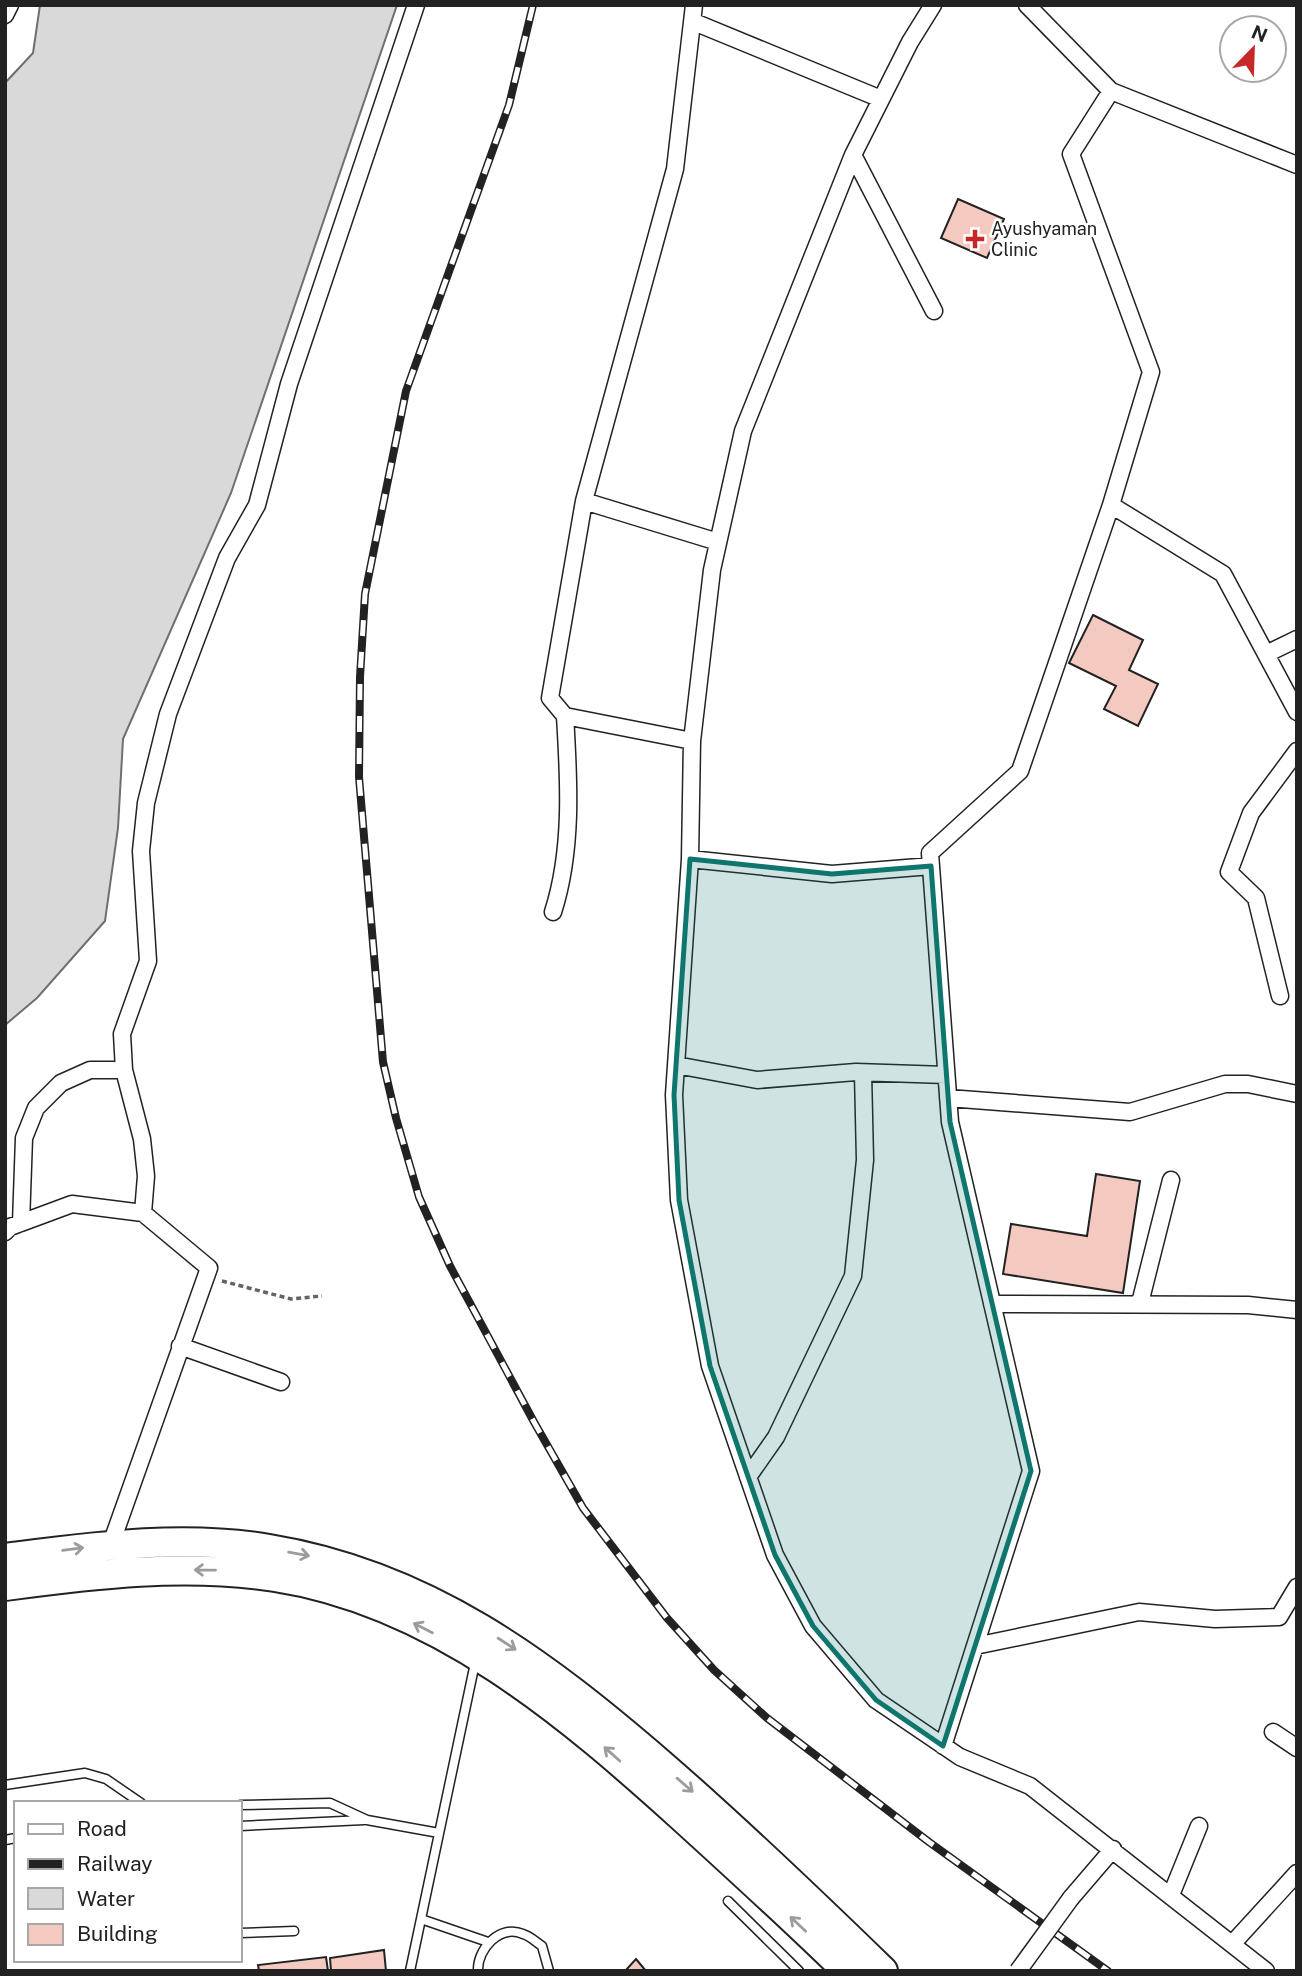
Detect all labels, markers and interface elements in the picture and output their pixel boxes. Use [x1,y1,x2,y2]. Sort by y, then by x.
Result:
north arrow [1218,14,1288,84]
text: N [1249,20,1271,46]
place label: Ayushyaman Clinic [991,218,1097,260]
marker: Ayushyaman Clinic [965,229,985,249]
one-way arrow [61,1543,84,1556]
one-way arrow [287,1548,310,1561]
one-way arrow [194,1563,217,1577]
one-way arrow [414,1620,434,1634]
one-way arrow [496,1637,516,1651]
one-way arrow [603,1746,621,1762]
one-way arrow [676,1777,694,1793]
legend [14,1801,242,1962]
text: Road [77,1816,127,1841]
text: Railway [77,1851,153,1876]
text: Water [77,1886,135,1911]
one-way arrow [790,1915,807,1932]
text: Building [77,1921,158,1946]

